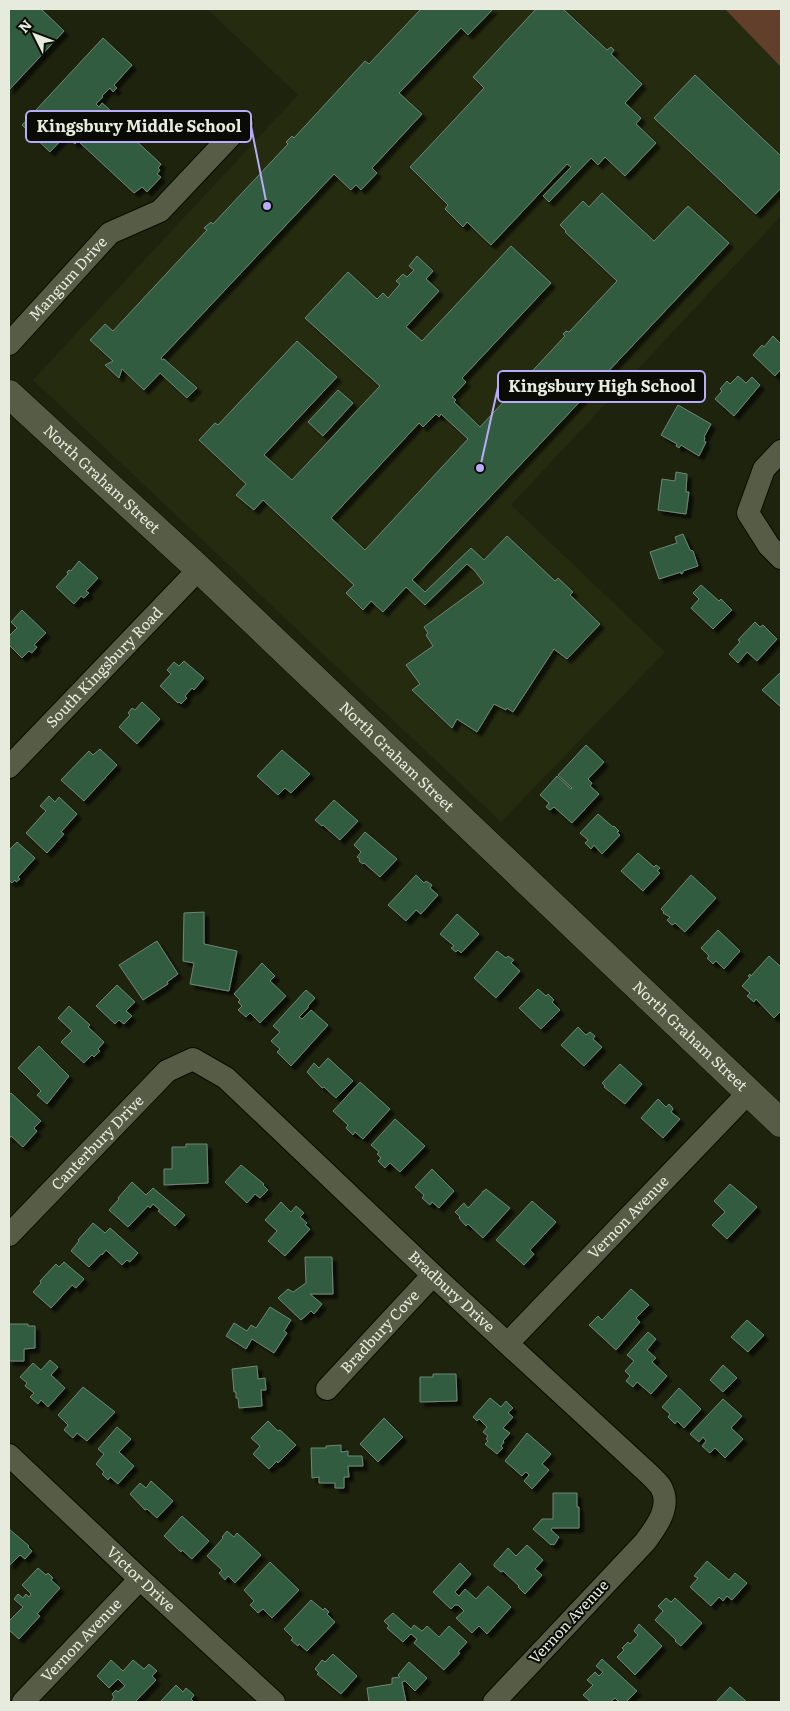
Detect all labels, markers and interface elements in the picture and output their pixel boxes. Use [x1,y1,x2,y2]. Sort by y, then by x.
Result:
north arrow [10,10,60,60]
text: N [13,14,36,37]
callout: Kingsbury Middle School [26,111,251,142]
text: Kingsbury Middle School [37,113,242,137]
street label: Mangum Drive [22,230,112,325]
callout: Kingsbury High School [498,371,705,402]
text: Kingsbury High School [508,373,696,397]
street label: North Graham Street [39,419,166,538]
street label: South Kingsbury Road [40,601,167,732]
street label: North Graham Street [335,695,460,816]
street label: North Graham Street [628,975,754,1096]
street label: Canterbury Drive [45,1089,149,1195]
street label: Vernon Avenue [582,1169,673,1264]
street label: Bradbury Drive [404,1244,501,1337]
street label: Bradbury Cove [334,1284,424,1378]
street label: Victor Drive [102,1540,182,1617]
street label: Vernon Avenue [523,1573,613,1668]
street label: Vernon Avenue [35,1592,126,1687]

